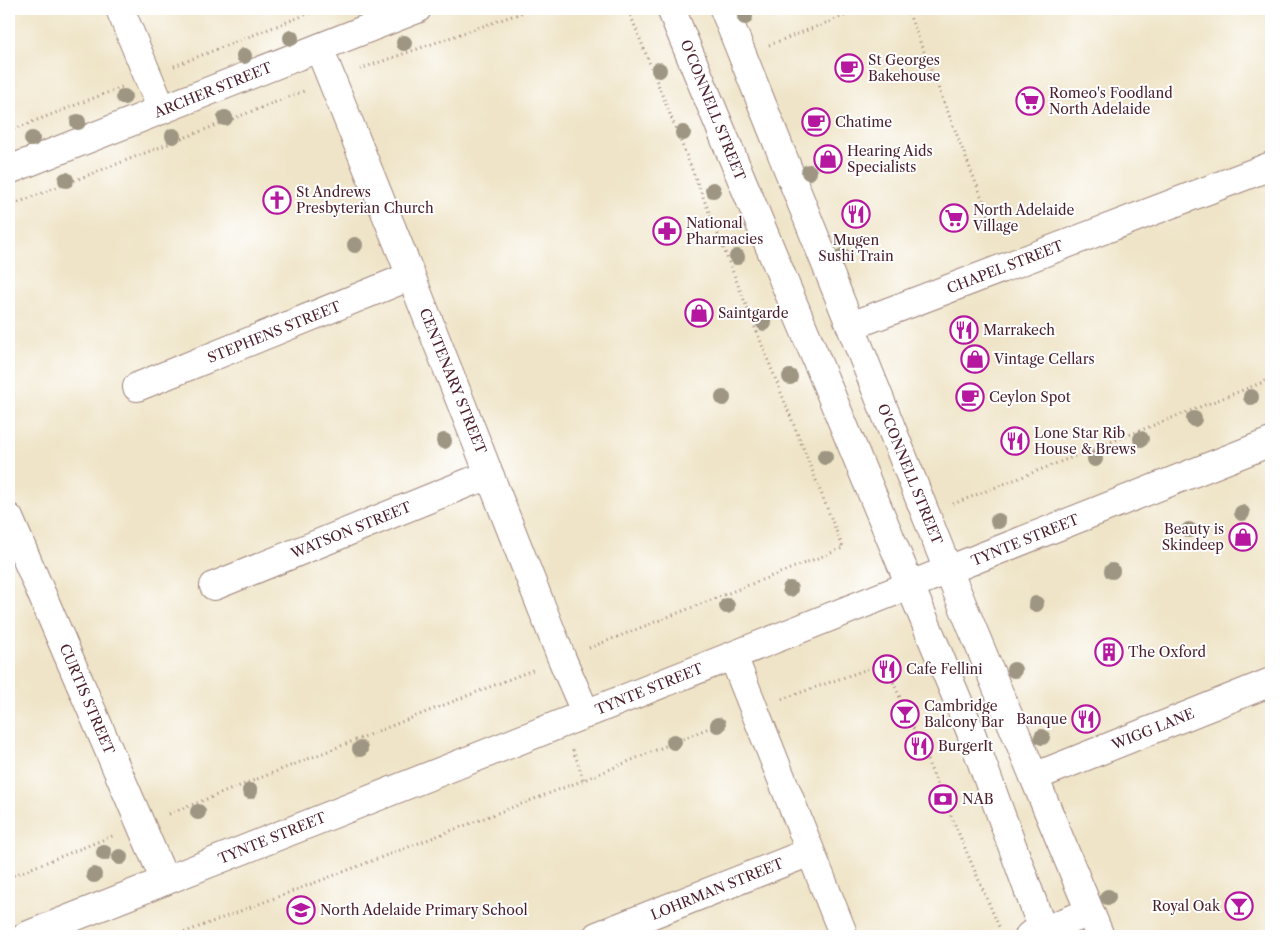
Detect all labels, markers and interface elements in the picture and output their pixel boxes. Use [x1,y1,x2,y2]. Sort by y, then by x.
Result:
street label: O'CONNELL STREET [676,37,750,184]
place label: St Georges Bakehouse [868,51,941,85]
cafe icon: St Georges Bakehouse [834,53,864,83]
street label: ARCHER STREET [151,58,275,122]
place label: Romeo's Foodland North Adelaide [1049,84,1173,118]
supermarket icon: Romeo's Foodland North Adelaide [1015,86,1045,116]
cafe icon: Chatime [801,107,831,137]
place label: Chatime [835,113,892,131]
place label: Hearing Aids Specialists [847,142,933,176]
shop icon: Hearing Aids Specialists [813,144,843,174]
place label: St Andrews Presbyterian Church [296,183,434,217]
church icon: St Andrews Presbyterian Church [262,185,292,215]
restaurant icon: Mugen Sushi Train [841,199,871,229]
place label: North Adelaide Village [972,201,1074,235]
supermarket icon: North Adelaide Village [939,203,969,233]
place label: National Pharmacies [686,214,763,248]
pharmacy icon: National Pharmacies [652,216,682,246]
place label: Mugen Sushi Train [818,231,894,265]
street label: CHAPEL STREET [944,236,1066,298]
street label: STEPHENS STREET [205,297,344,367]
shop icon: Saintgarde [684,298,714,328]
place label: Saintgarde [718,304,789,322]
street label: CENTENARY STREET [415,305,491,457]
restaurant icon: Marrakech [949,315,979,345]
place label: Marrakech [983,321,1055,339]
shop icon: Vintage Cellars [960,344,990,374]
place label: Vintage Cellars [993,350,1095,368]
cafe icon: Ceylon Spot [955,382,985,412]
place label: Ceylon Spot [989,388,1071,406]
street label: O'CONNELL STREET [873,401,947,548]
place label: Lone Star Rib House & Brews [1034,424,1136,458]
restaurant icon: Lone Star Rib House & Brews [1000,426,1030,456]
street label: WATSON STREET [287,497,414,563]
street label: TYNTE STREET [968,510,1082,570]
place label: Beauty is Skindeep [1162,520,1224,554]
shop icon: Beauty is Skindeep [1228,522,1258,552]
building icon: The Oxford [1094,637,1124,667]
street label: CURTIS STREET [56,641,119,757]
place label: The Oxford [1128,643,1207,661]
restaurant icon: Cafe Fellini [872,654,902,684]
street label: TYNTE STREET [592,659,706,719]
place label: Cafe Fellini [906,660,983,678]
place label: Cambridge Balcony Bar [924,697,1004,731]
bar icon: Cambridge Balcony Bar [890,699,920,729]
restaurant icon: Banque [1071,704,1101,734]
street label: WIGG LANE [1108,704,1197,754]
place label: Banque [1016,710,1067,728]
restaurant icon: BurgerIt [904,731,934,761]
place label: BurgerIt [938,737,993,755]
bank icon: NAB [928,784,958,814]
place label: NAB [962,790,994,808]
street label: TYNTE STREET [215,808,329,868]
street label: LOHRMAN STREET [648,854,786,924]
bar icon: Royal Oak [1224,891,1254,921]
school or university icon: North Adelaide Primary School [286,895,316,925]
place label: Royal Oak [1152,897,1221,915]
place label: North Adelaide Primary School [320,901,528,919]

